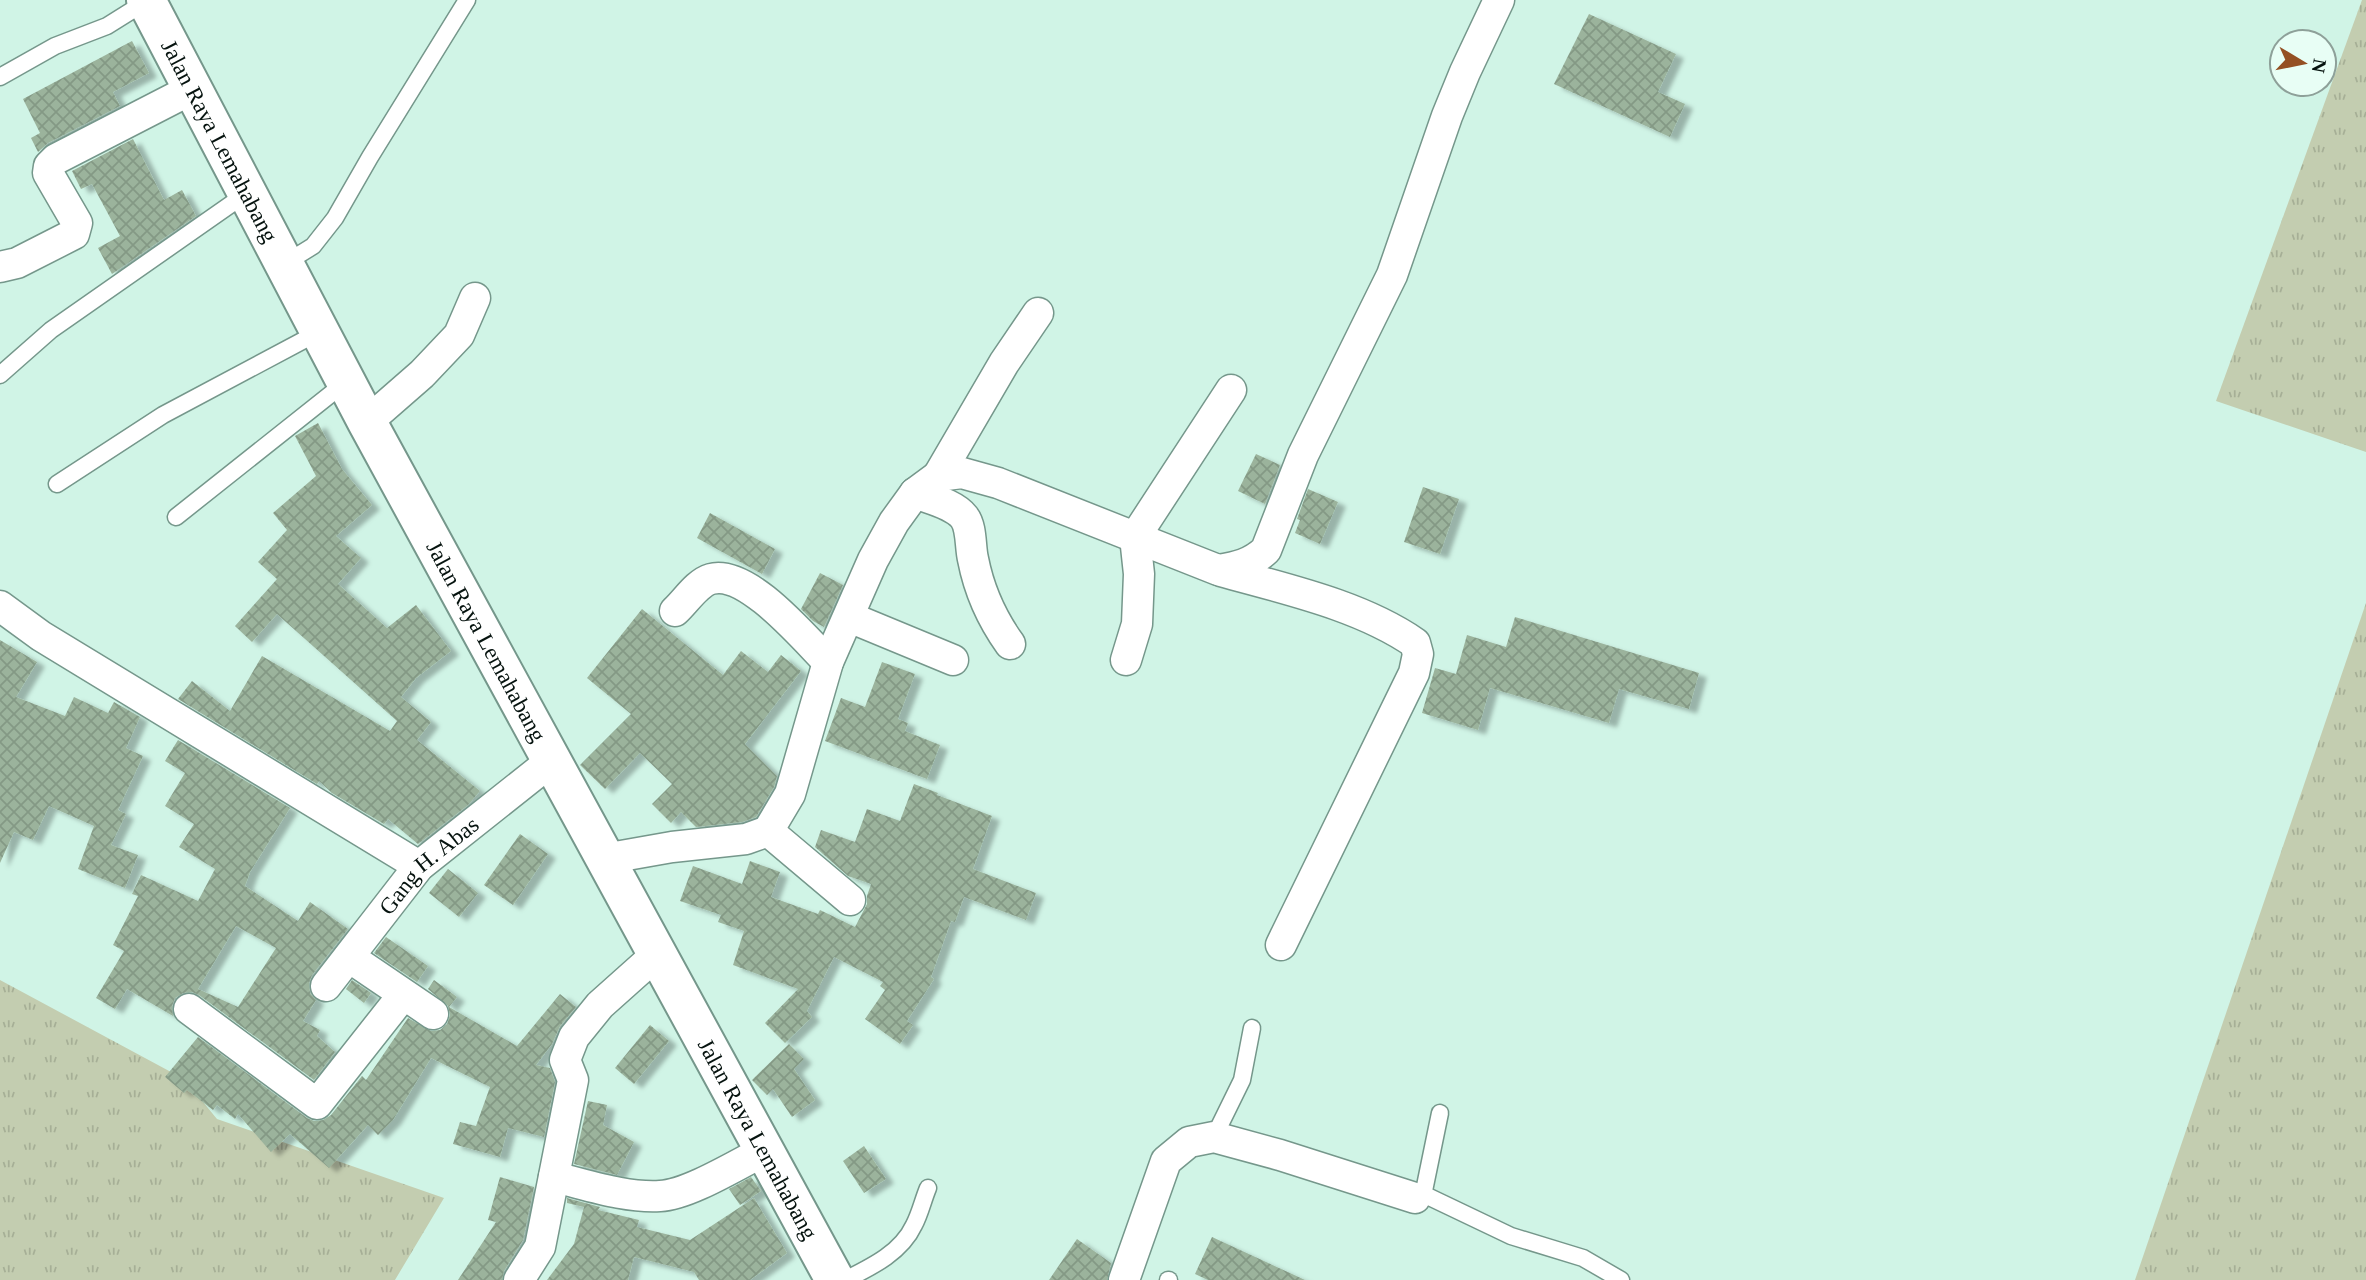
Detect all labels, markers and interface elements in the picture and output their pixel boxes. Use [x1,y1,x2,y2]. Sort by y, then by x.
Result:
north arrow [2268,28,2338,98]
street label: Jalan Raya Lemahabang [157,35,283,247]
text: N [2308,57,2331,75]
street label: Jalan Raya Lemahabang [422,536,552,746]
street label: Gang H. Abas [374,811,483,919]
street label: Jalan Raya Lemahabang [693,1034,823,1244]

